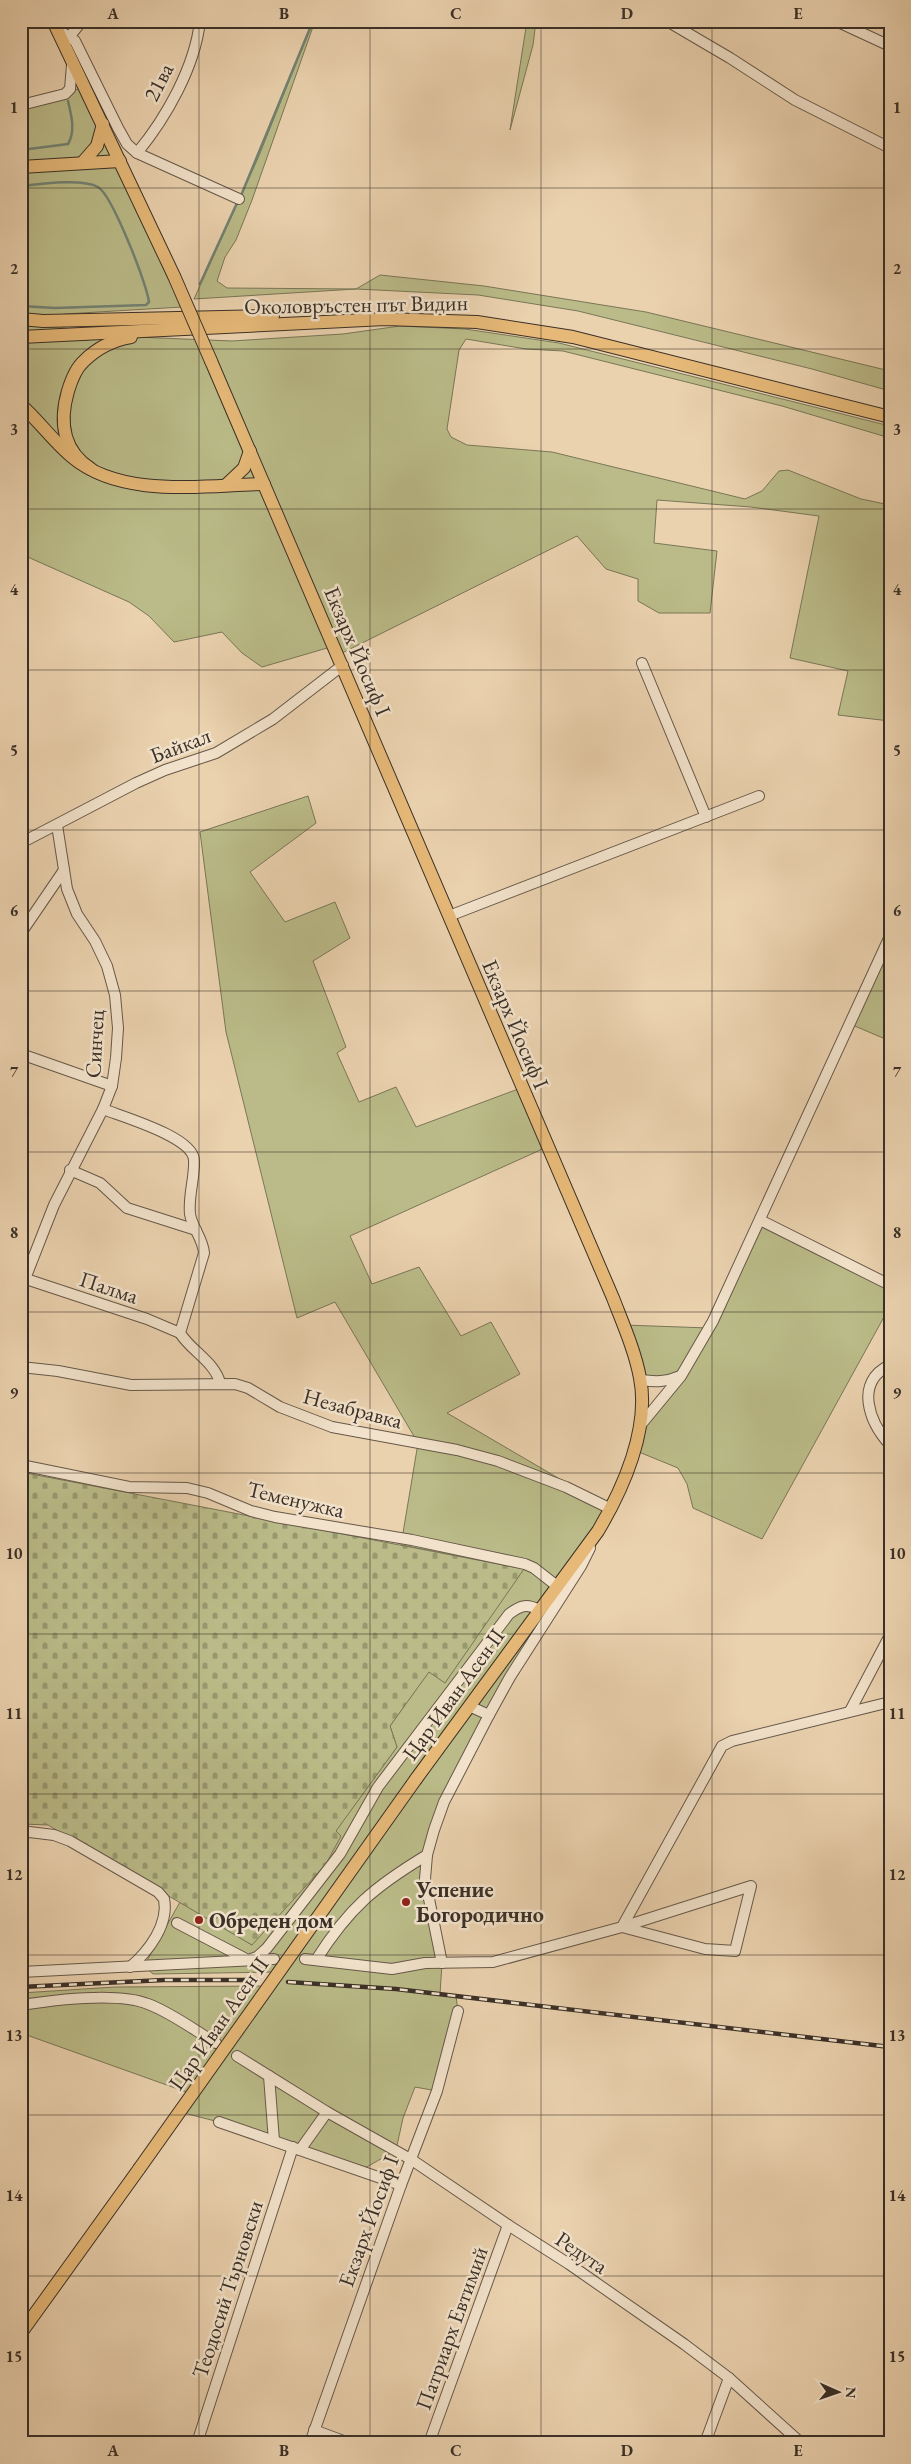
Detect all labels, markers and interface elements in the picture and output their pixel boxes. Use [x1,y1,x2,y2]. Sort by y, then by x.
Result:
text: A [106,3,119,24]
text: B [279,3,289,24]
text: C [450,3,462,24]
text: D [621,3,633,24]
text: E [793,3,803,24]
street label: 21ва [137,58,180,106]
text: 1 [10,97,18,118]
text: 1 [893,97,901,118]
text: 2 [10,258,19,279]
text: 2 [893,258,902,279]
street label: Околовръстен път Видин [244,288,468,321]
text: 3 [10,419,18,440]
text: 3 [893,419,901,440]
text: 4 [10,579,19,600]
text: 4 [893,579,902,600]
street label: Екзарх Йосиф I [317,582,398,721]
street label: Байкал [146,721,215,770]
text: 5 [10,740,18,761]
text: 5 [893,740,901,761]
text: 6 [10,900,19,921]
text: 6 [893,900,902,921]
street label: Екзарх Йосиф I [475,955,556,1094]
street label: Синчец [78,1008,111,1079]
text: 7 [10,1061,19,1082]
text: 7 [893,1061,902,1082]
text: 8 [10,1222,18,1243]
text: 8 [893,1222,901,1243]
street label: Палма [76,1264,142,1311]
street label: Незабравка [300,1381,406,1436]
text: 9 [10,1382,19,1403]
text: 9 [893,1382,902,1403]
street label: Теменужка [244,1474,348,1525]
text: 10 [6,1543,23,1564]
text: 10 [889,1543,906,1564]
street label: Цар Иван Асен II [396,1622,511,1766]
text: 11 [6,1703,22,1724]
text: 11 [889,1703,905,1724]
text: 12 [6,1864,23,1885]
text: 12 [889,1864,906,1885]
place label: Успение Богородично [415,1875,544,1929]
marker: Успение Богородично [400,1896,412,1908]
place label: Обреден дом [209,1906,334,1935]
marker: Обреден дом [193,1914,205,1926]
street label: Цар Иван Асен II [162,1950,275,2096]
text: 13 [6,2025,22,2046]
text: 13 [889,2025,905,2046]
street label: Екзарх Йосиф I [331,2151,406,2291]
text: 14 [6,2185,23,2206]
text: 14 [889,2185,906,2206]
street label: Теодосий Търновски [185,2196,270,2382]
street label: Редута [550,2224,614,2281]
street label: Патриарх Евтимий [408,2242,495,2414]
text: 15 [6,2346,22,2367]
text: 15 [889,2346,905,2367]
north arrow [814,2366,864,2416]
text: N [842,2386,860,2399]
text: A [106,2440,119,2461]
text: B [279,2440,289,2461]
text: C [450,2440,462,2461]
text: D [621,2440,633,2461]
text: E [793,2440,803,2461]

